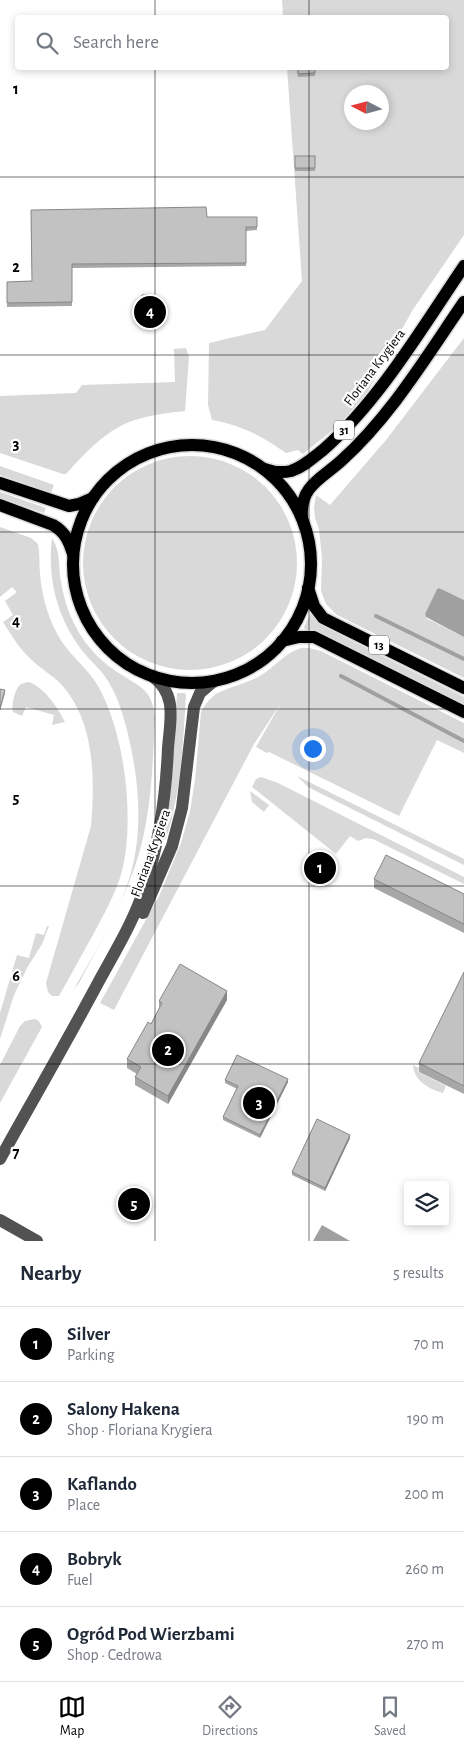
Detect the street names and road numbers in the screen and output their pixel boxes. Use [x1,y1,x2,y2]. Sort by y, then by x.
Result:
street label: Floriana Krygiera [342,326,408,409]
road number: 31 [334,420,354,440]
road number: 13 [369,636,389,654]
street label: Floriana Krygiera [129,807,173,899]

